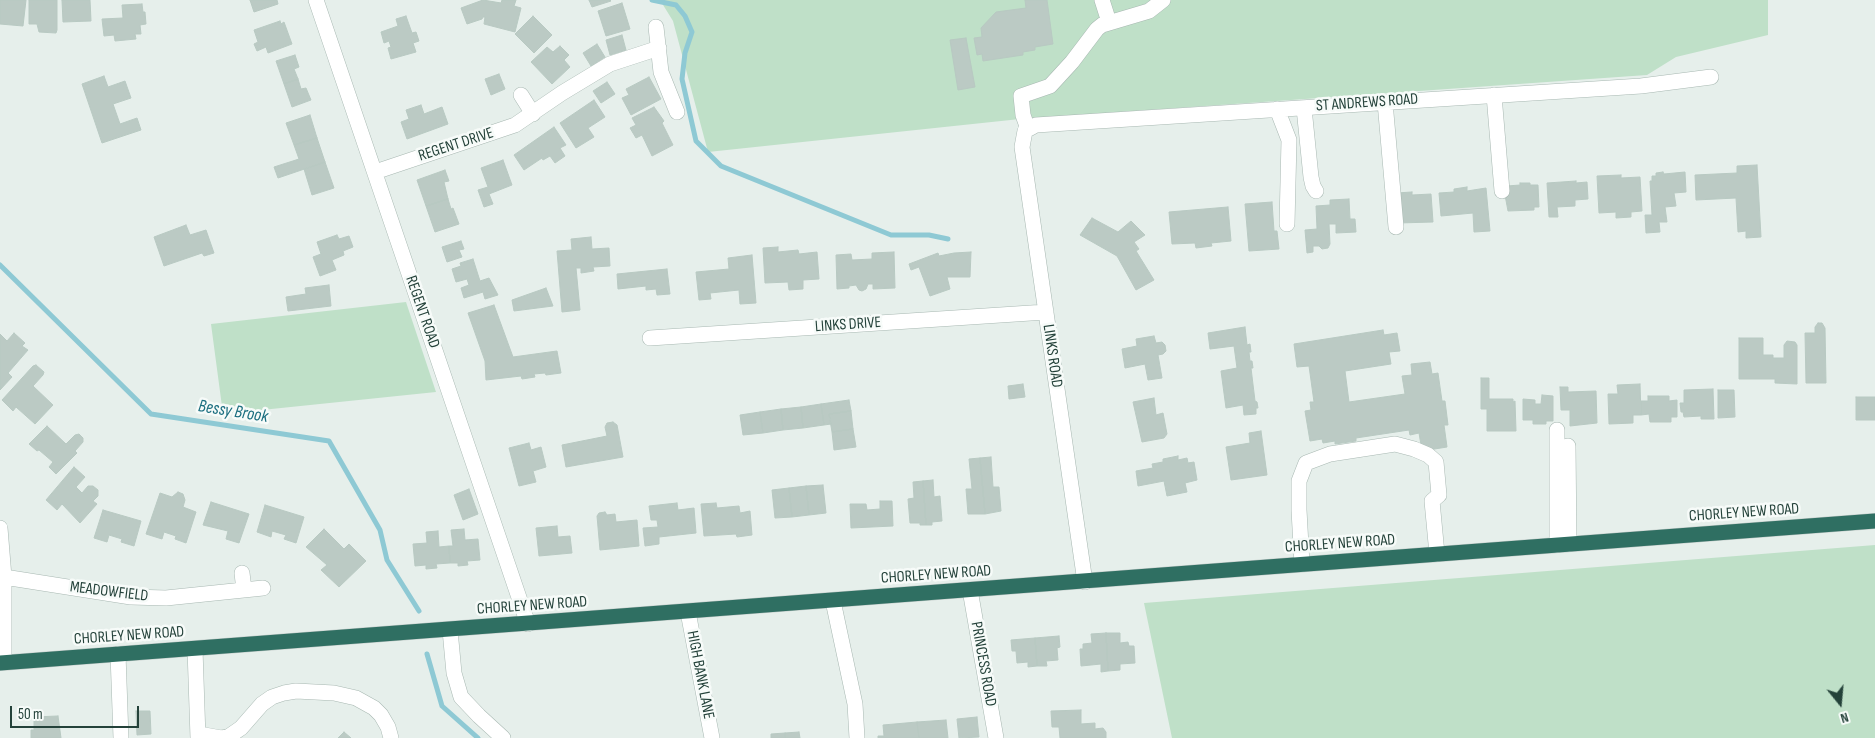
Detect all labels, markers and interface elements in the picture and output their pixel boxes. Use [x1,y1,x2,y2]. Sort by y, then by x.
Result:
street label: ST ANDREWS ROAD [1315,90,1419,116]
street label: REGENT DRIVE [416,124,496,166]
street label: REGENT ROAD [401,273,443,351]
street label: LINKS DRIVE [814,313,882,337]
street label: LINKS ROAD [1038,323,1066,389]
water label: Bessy Brook [196,396,270,428]
street label: CHORLEY NEW ROAD [1688,500,1800,526]
street label: CHORLEY NEW ROAD [1284,531,1396,557]
street label: CHORLEY NEW ROAD [880,562,992,588]
street label: MEADOWFIELD [69,578,149,606]
street label: CHORLEY NEW ROAD [476,593,588,619]
street label: PRINCESS ROAD [966,620,1000,708]
street label: CHORLEY NEW ROAD [73,623,185,649]
street label: HIGH BANK LANE [682,629,718,721]
north arrow [1815,678,1865,728]
scale bar [12,696,141,728]
text: 50 m [18,705,43,724]
text: N [1838,709,1851,727]

